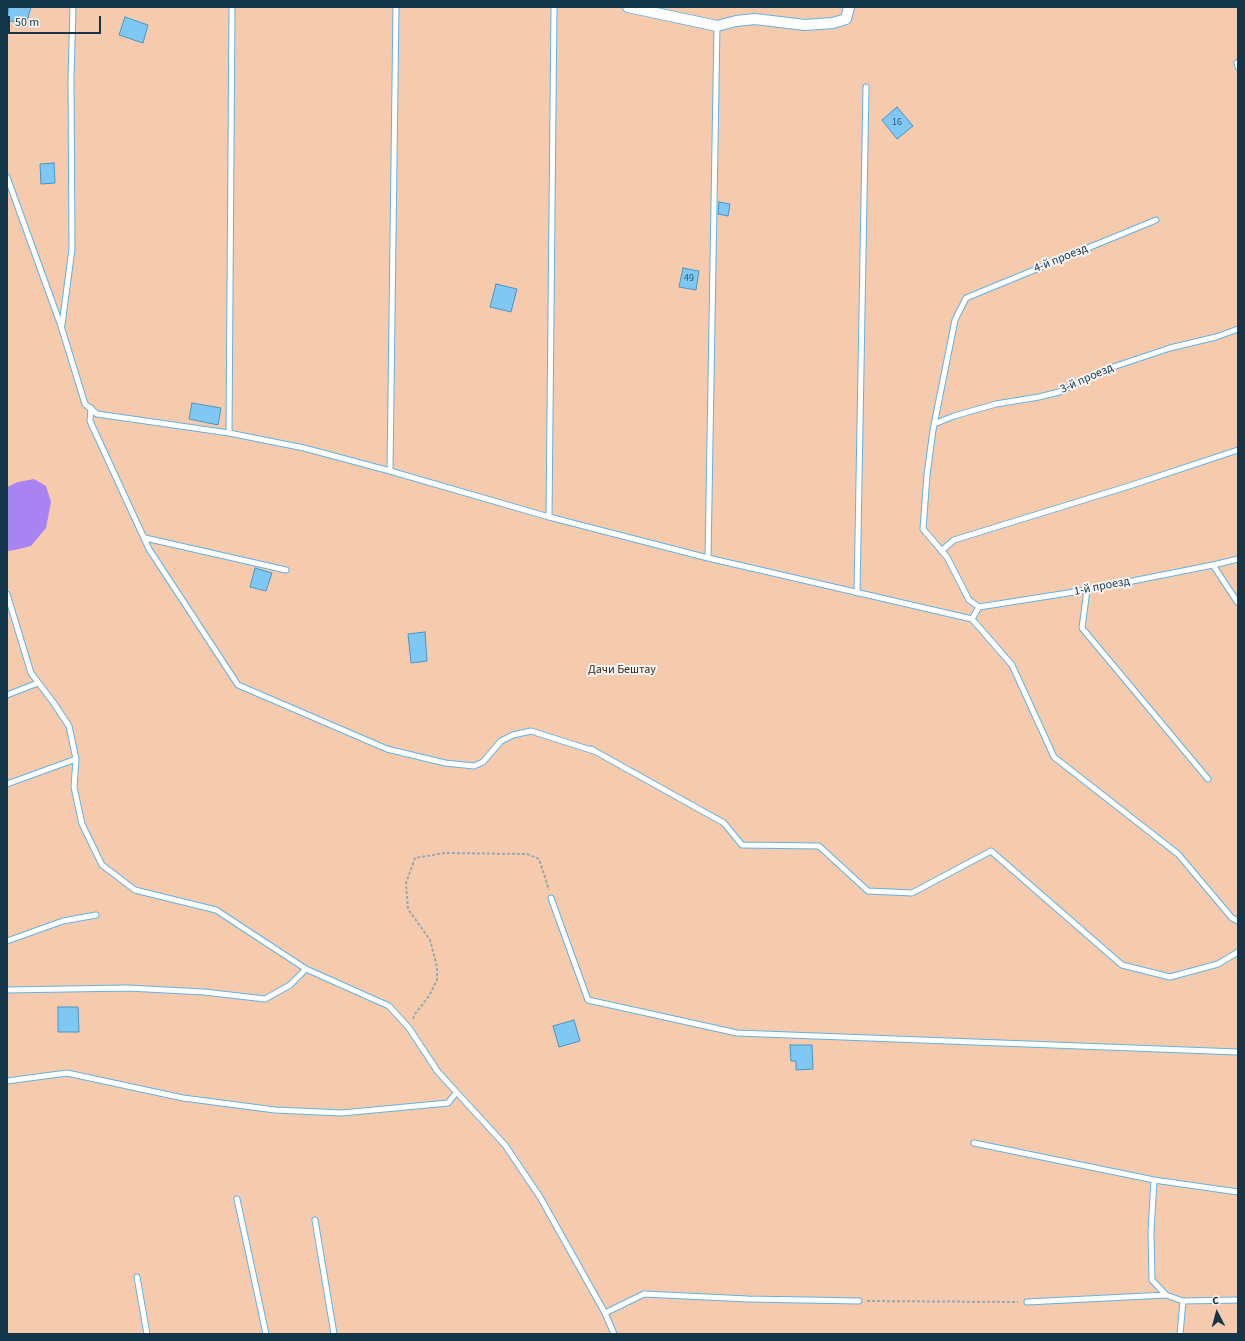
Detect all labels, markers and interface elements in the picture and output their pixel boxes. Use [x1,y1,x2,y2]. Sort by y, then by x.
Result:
scale bar [10,8,103,34]
text: 50 m [15,14,39,31]
house number: 16 [892,117,902,129]
street label: 4-й проезд [1032,242,1090,276]
house number: 49 [684,273,694,285]
street label: 3-й проезд [1058,361,1116,397]
street label: 1-й проезд [1073,575,1131,599]
park label: Дачи Бештау [588,663,656,677]
north arrow [1197,1293,1237,1333]
text: С [1212,1293,1220,1308]

